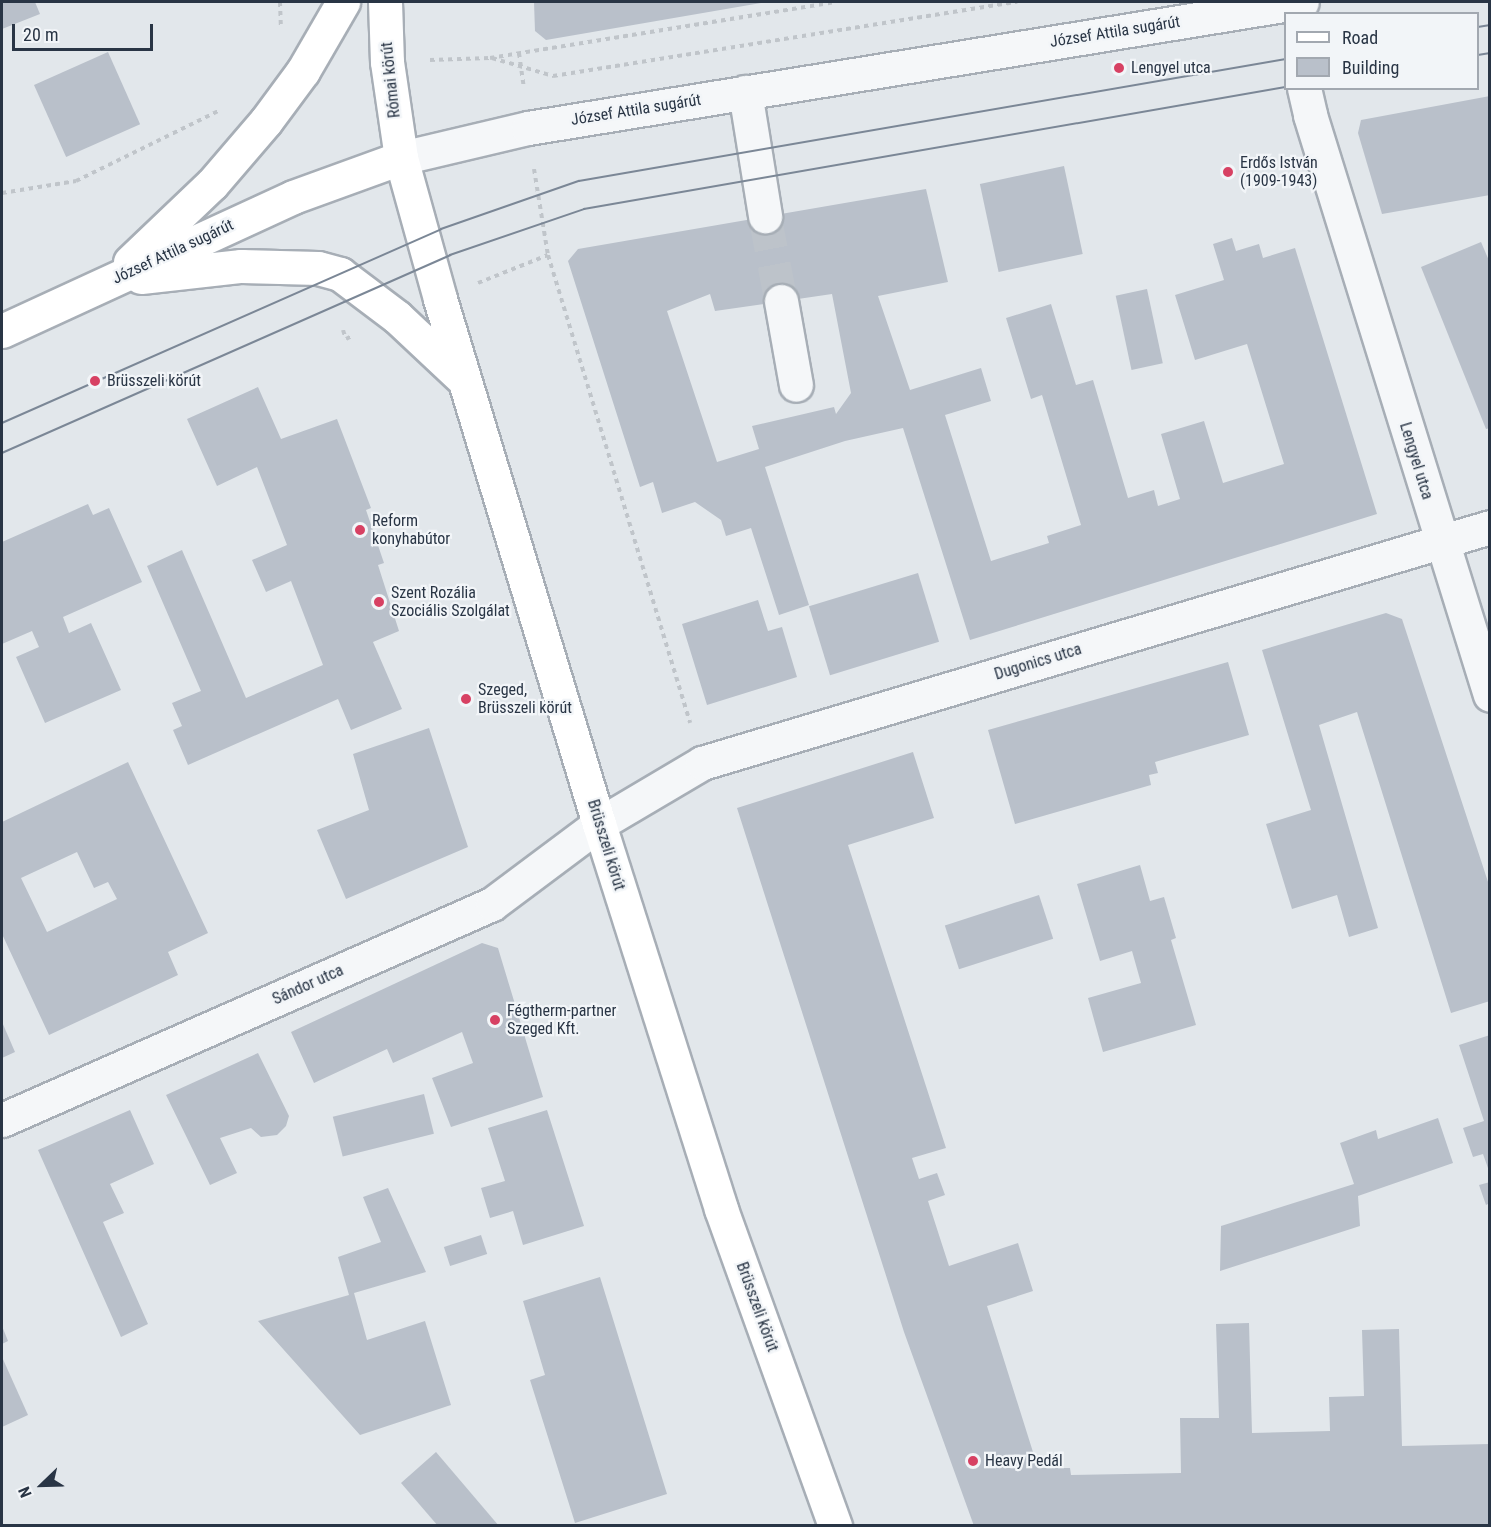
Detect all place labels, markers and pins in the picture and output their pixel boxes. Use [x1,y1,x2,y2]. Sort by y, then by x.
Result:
place label: Lengyel utca [1131,58,1211,78]
marker: Lengyel utca [1112,61,1126,75]
place label: Erdős István (1909-1943) [1240,153,1318,191]
marker: Erdős István (1909-1943) [1221,165,1235,179]
place label: Brüsszeli körút [107,371,201,391]
marker: Brüsszeli körút [88,374,102,388]
place label: Reform konyhabútor [372,511,450,549]
marker: Reform konyhabútor [353,523,367,537]
place label: Szent Rozália Szociális Szolgálat [391,583,510,621]
marker: Szent Rozália Szociális Szolgálat [372,595,386,609]
place label: Szeged, Brüsszeli körút [478,680,572,718]
marker: Szeged, Brüsszeli körút [459,692,473,706]
place label: Fégtherm-partner Szeged Kft. [507,1001,616,1039]
marker: Fégtherm-partner Szeged Kft. [488,1013,502,1027]
place label: Heavy Pedál [985,1451,1063,1471]
marker: Heavy Pedál [966,1454,980,1468]

